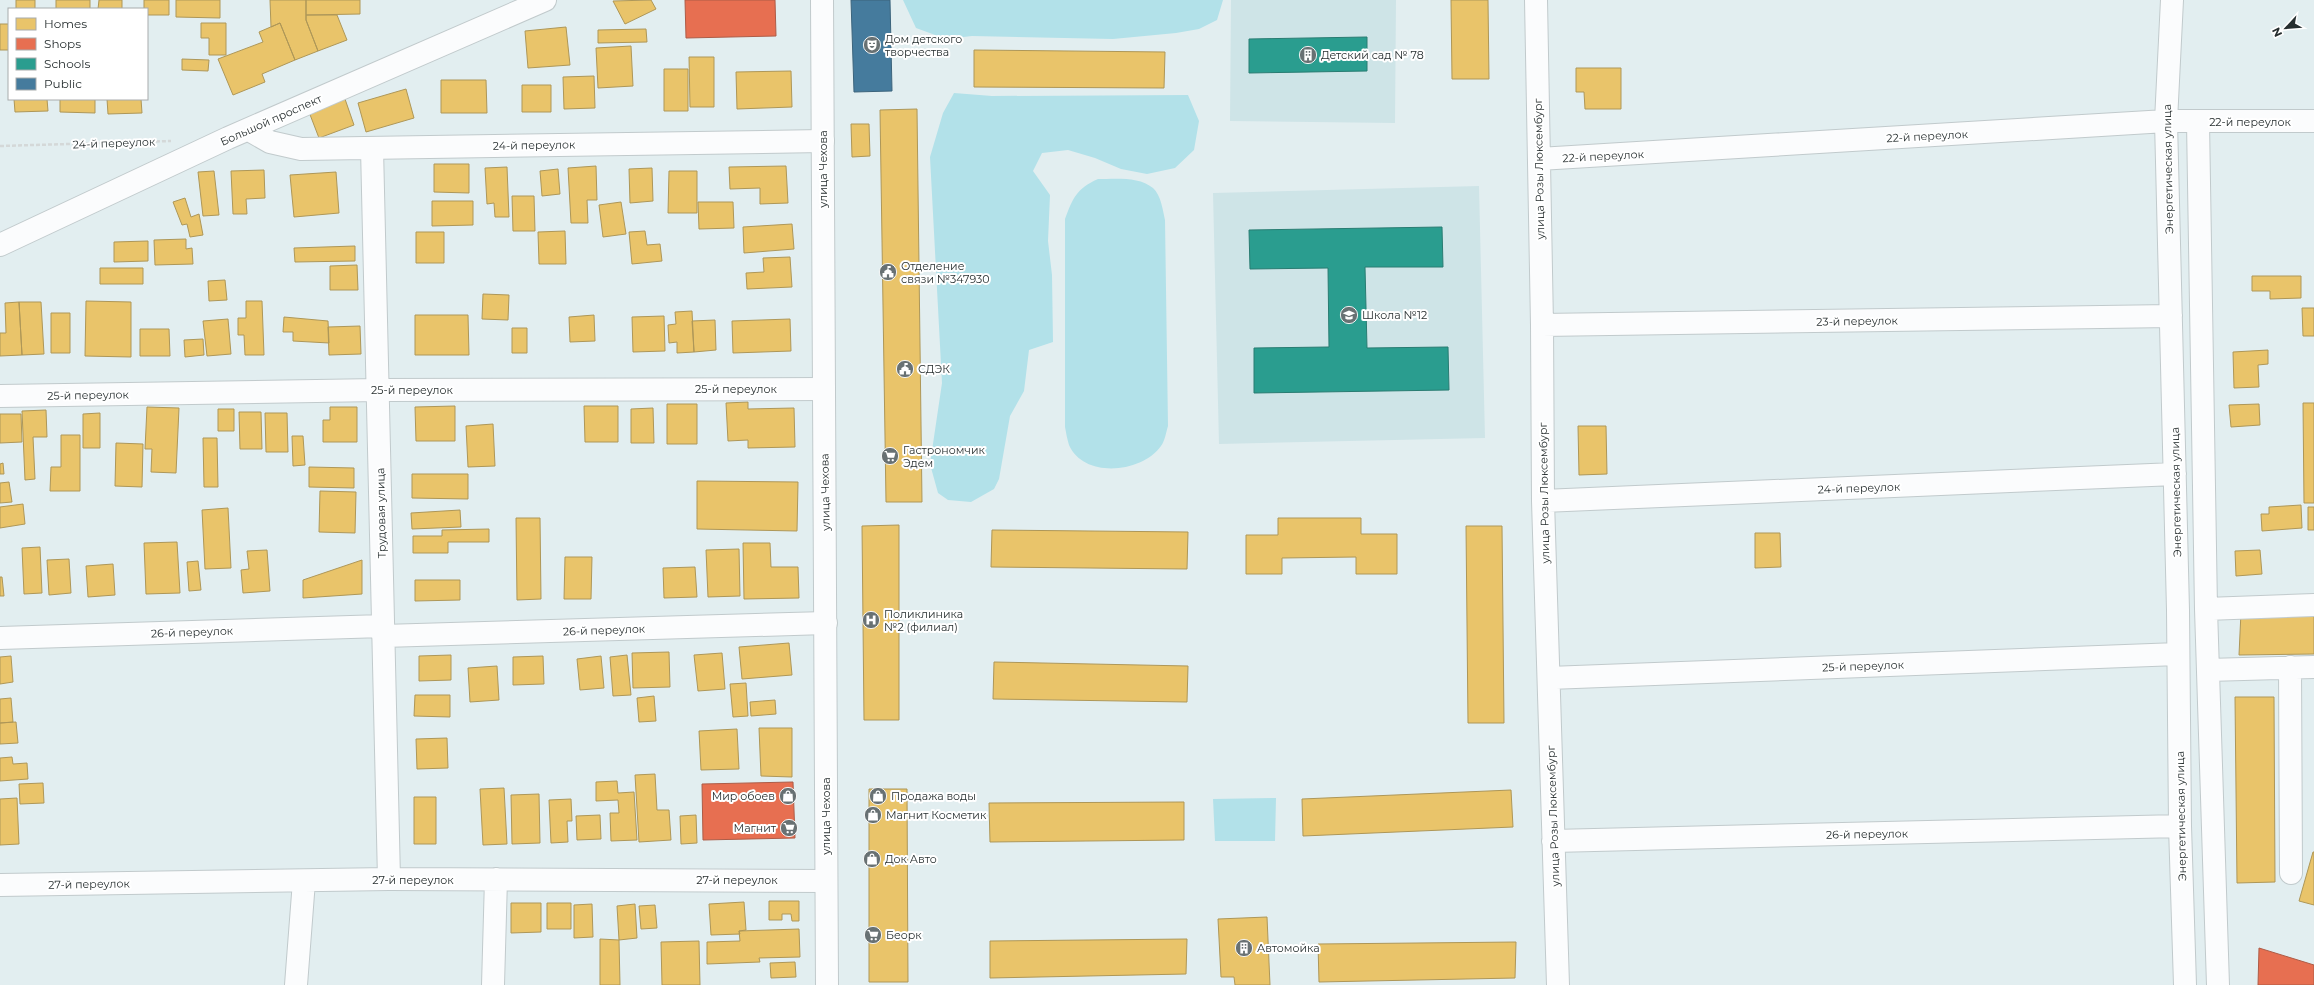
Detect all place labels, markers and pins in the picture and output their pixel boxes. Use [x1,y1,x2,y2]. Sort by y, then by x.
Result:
place label: Дом детского творчества [885,32,962,59]
theatre icon: Дом детского творчества [862,35,882,55]
building icon: Детский сад № 78 [1298,45,1318,65]
place label: Детский сад № 78 [1321,48,1424,62]
place label: Отделение связи №347930 [901,259,990,286]
public building icon: Отделение связи №347930 [878,262,898,282]
school or university icon: Школа №12 [1339,305,1359,325]
place label: Школа №12 [1362,308,1427,322]
public building icon: СДЭК [895,359,915,379]
place label: СДЭК [918,362,950,376]
place label: Гастрономчик Эдем [903,443,985,470]
supermarket icon: Гастрономчик Эдем [880,446,900,466]
place label: Поликлиника №2 (филиал) [884,607,963,634]
hospital icon: Поликлиника №2 (филиал) [861,610,881,630]
shop icon: Мир обоев [778,786,798,806]
shop icon: Продажа воды [868,786,888,806]
place label: Мир обоев [712,789,775,803]
place label: Продажа воды [891,789,976,803]
shop icon: Магнит Косметик [863,805,883,825]
place label: Магнит Косметик [886,808,987,822]
supermarket icon: Магнит [779,818,799,838]
place label: Магнит [734,821,777,835]
shop icon: Док Авто [862,849,882,869]
place label: Док Авто [885,852,937,866]
supermarket icon: Беорк [863,925,883,945]
place label: Беорк [886,928,922,942]
building icon: Автомойка [1234,938,1254,958]
place label: Автомойка [1257,941,1320,955]

